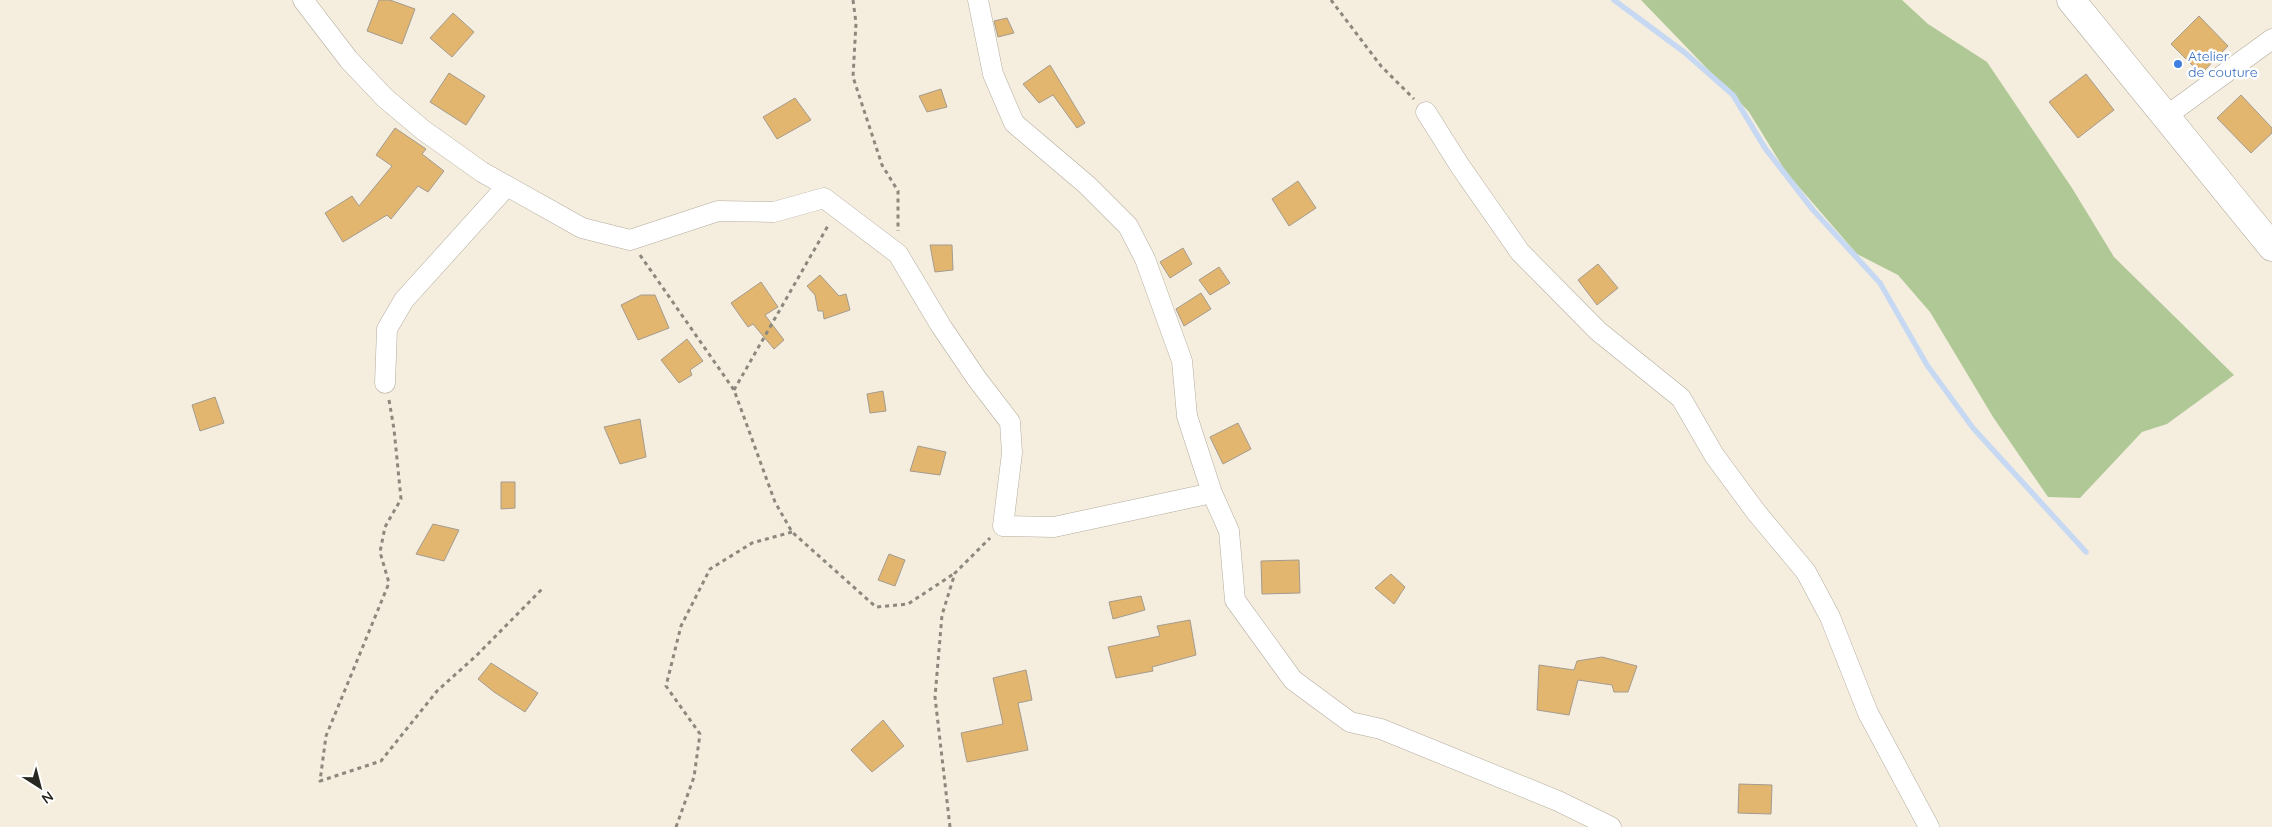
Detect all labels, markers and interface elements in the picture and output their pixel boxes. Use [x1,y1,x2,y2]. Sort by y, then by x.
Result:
place label: Atelier de couture [2188,47,2258,81]
marker: Atelier de couture [2172,58,2184,70]
north arrow [15,762,65,812]
text: N [38,787,57,808]

